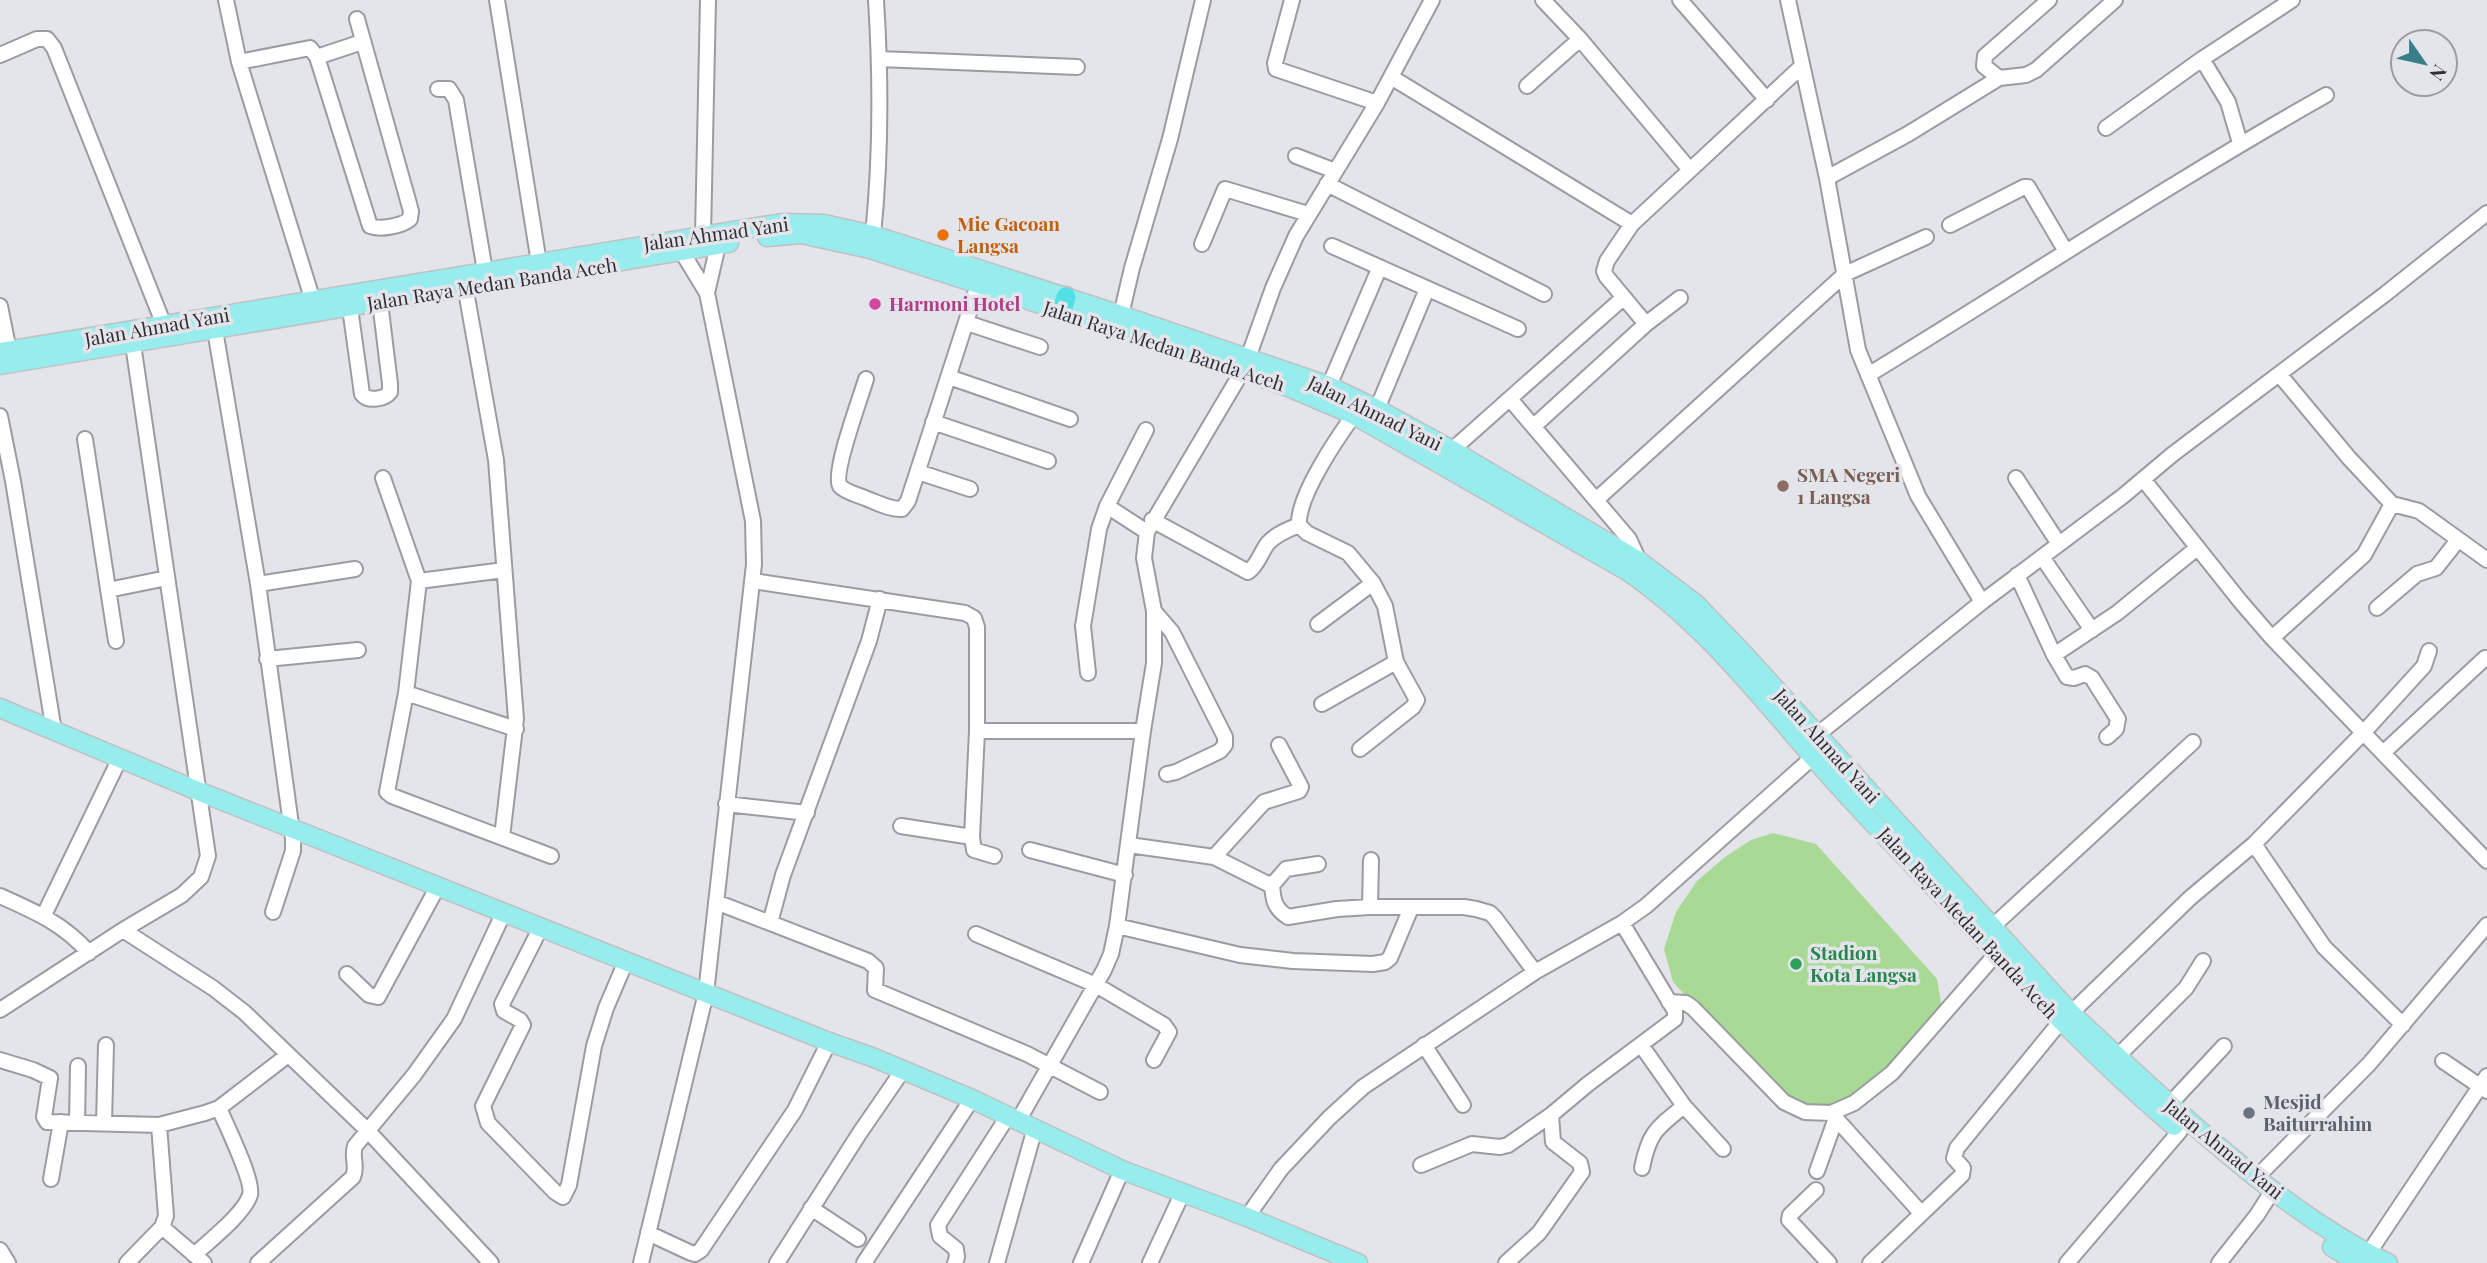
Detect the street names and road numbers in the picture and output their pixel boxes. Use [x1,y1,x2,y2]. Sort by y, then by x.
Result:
street label: Jalan Ahmad Yani [640,210,791,256]
street label: Jalan Raya Medan Banda Aceh [364,250,619,316]
street label: Jalan Raya Medan Banda Aceh [1039,293,1288,396]
street label: Jalan Ahmad Yani [81,300,232,352]
street label: Jalan Ahmad Yani [1303,368,1447,456]
street label: Jalan Ahmad Yani [1768,681,1887,809]
street label: Jalan Raya Medan Banda Aceh [1872,820,2064,1024]
street label: Jalan Ahmad Yani [2159,1091,2290,1205]

